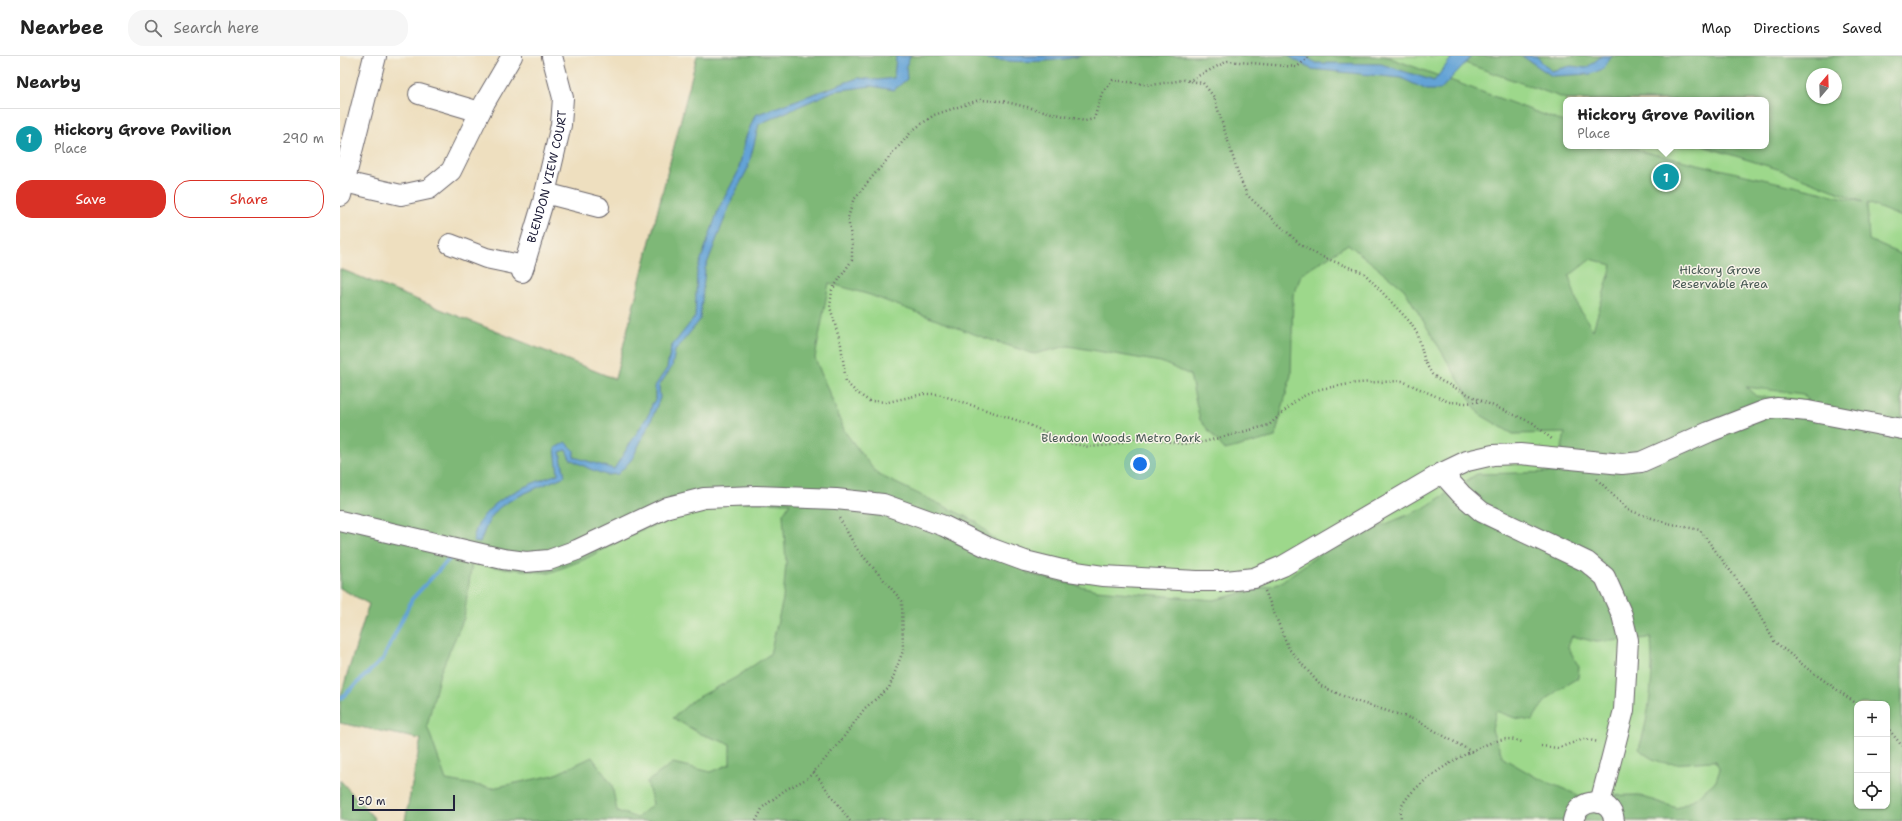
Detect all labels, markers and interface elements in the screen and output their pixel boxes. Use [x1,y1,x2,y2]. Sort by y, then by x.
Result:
search box [128,10,408,46]
text: Nearbee [20,15,104,40]
icon: search [142,17,164,39]
text: Search here [174,18,259,38]
text: Map [1702,19,1732,37]
text: Directions [1754,19,1820,37]
text: Saved [1842,19,1882,37]
north arrow [1806,68,1842,104]
text: Nearby [16,71,81,93]
popup [1563,97,1769,149]
text: Hickory Grove Pavilion [1577,105,1755,125]
street label: BLENDON VIEW COURT [523,109,570,245]
text: Hickory Grove Pavilion [54,120,232,140]
text: Place [1577,125,1610,142]
text: 1 [26,130,32,147]
text: 290 m [282,130,324,147]
text: Place [54,140,87,157]
pin: 1 [1653,162,1679,192]
button: Save [16,180,166,218]
button: Share [174,180,324,218]
park label: Hickory Grove Reservable Area [1672,262,1768,292]
park label: Blendon Woods Metro Park [1041,430,1201,446]
your location [1130,454,1150,474]
map controls [1854,701,1890,809]
button: + [1854,701,1890,737]
button: − [1854,737,1890,773]
button: locate [1854,773,1890,809]
scale bar [352,793,455,812]
text: 50 m [358,794,386,809]

